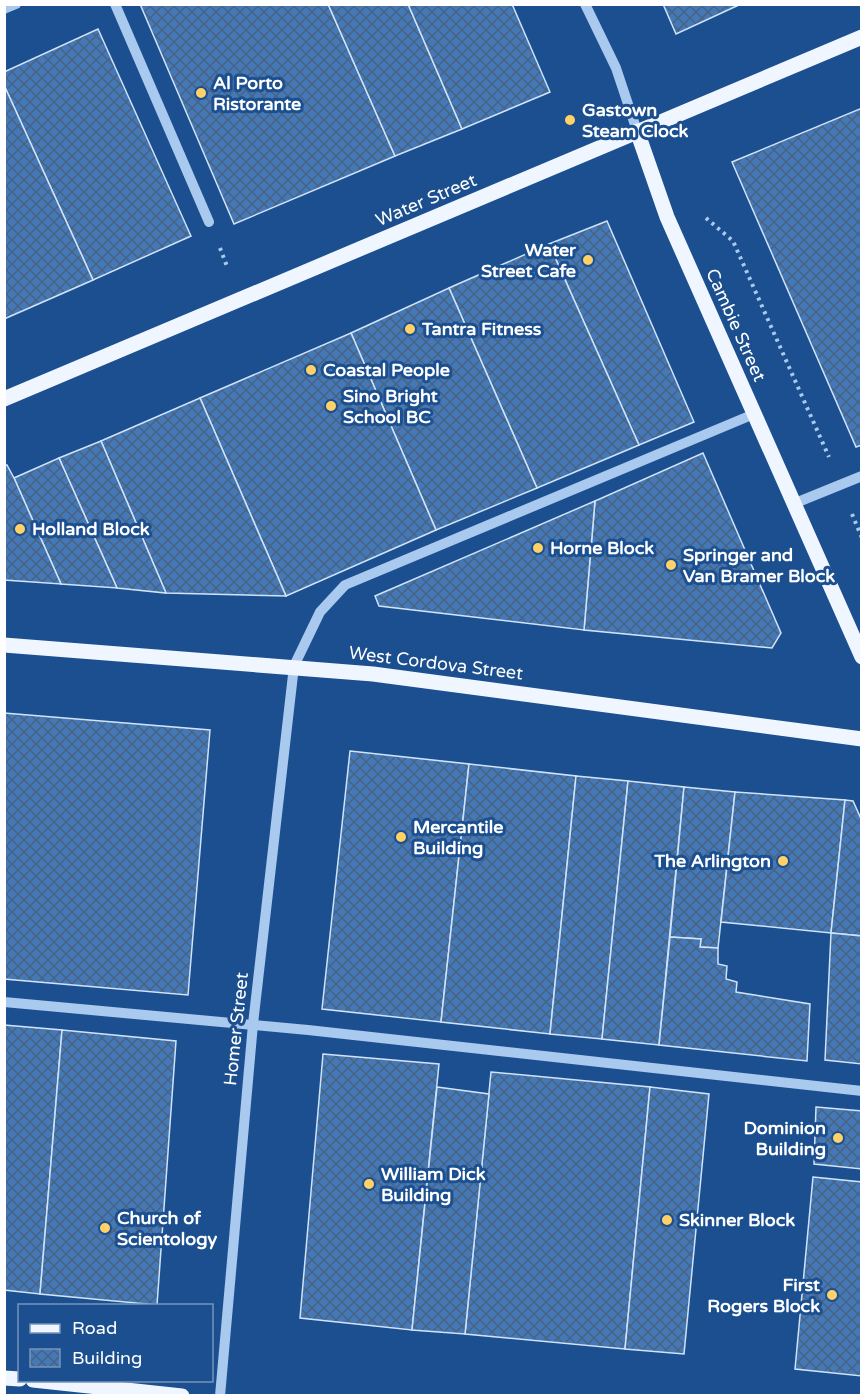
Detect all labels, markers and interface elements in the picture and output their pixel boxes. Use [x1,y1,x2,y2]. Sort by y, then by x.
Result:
place label: Al Porto Ristorante [213,72,301,115]
marker: Al Porto Ristorante [194,86,208,100]
place label: Gastown Steam Clock [582,99,688,142]
marker: Gastown Steam Clock [563,113,577,127]
street label: Water Street [372,169,480,231]
place label: Water Street Cafe [481,239,577,282]
marker: Water Street Cafe [581,253,595,267]
street label: Cambie Street [701,265,771,385]
place label: Tantra Fitness [421,318,542,340]
marker: Tantra Fitness [403,322,417,336]
place label: Coastal People [323,359,450,381]
marker: Coastal People [304,363,318,377]
place label: Sino Bright School BC [343,385,438,428]
marker: Sino Bright School BC [324,399,338,413]
place label: Holland Block [32,518,150,540]
marker: Holland Block [13,522,27,536]
place label: Horne Block [550,537,654,559]
marker: Horne Block [531,541,545,555]
place label: Springer and Van Bramer Block [683,544,835,587]
marker: Springer and Van Bramer Block [664,558,678,572]
street label: West Cordova Street [348,641,524,685]
place label: Mercantile Building [413,816,503,859]
marker: Mercantile Building [394,830,408,844]
place label: The Arlington [653,850,771,872]
marker: The Arlington [776,854,790,868]
street label: Homer Street [219,971,253,1087]
place label: Dominion Building [744,1117,826,1160]
marker: Dominion Building [831,1131,845,1145]
place label: William Dick Building [381,1163,486,1206]
marker: William Dick Building [362,1177,376,1191]
place label: Church of Scientology [117,1207,218,1250]
place label: Skinner Block [679,1209,795,1231]
marker: Skinner Block [660,1213,674,1227]
marker: Church of Scientology [98,1221,112,1235]
place label: First Rogers Block [707,1274,820,1317]
marker: First Rogers Block [825,1288,839,1302]
legend [18,1304,213,1382]
text: Road [72,1317,117,1339]
text: Building [72,1347,142,1369]

